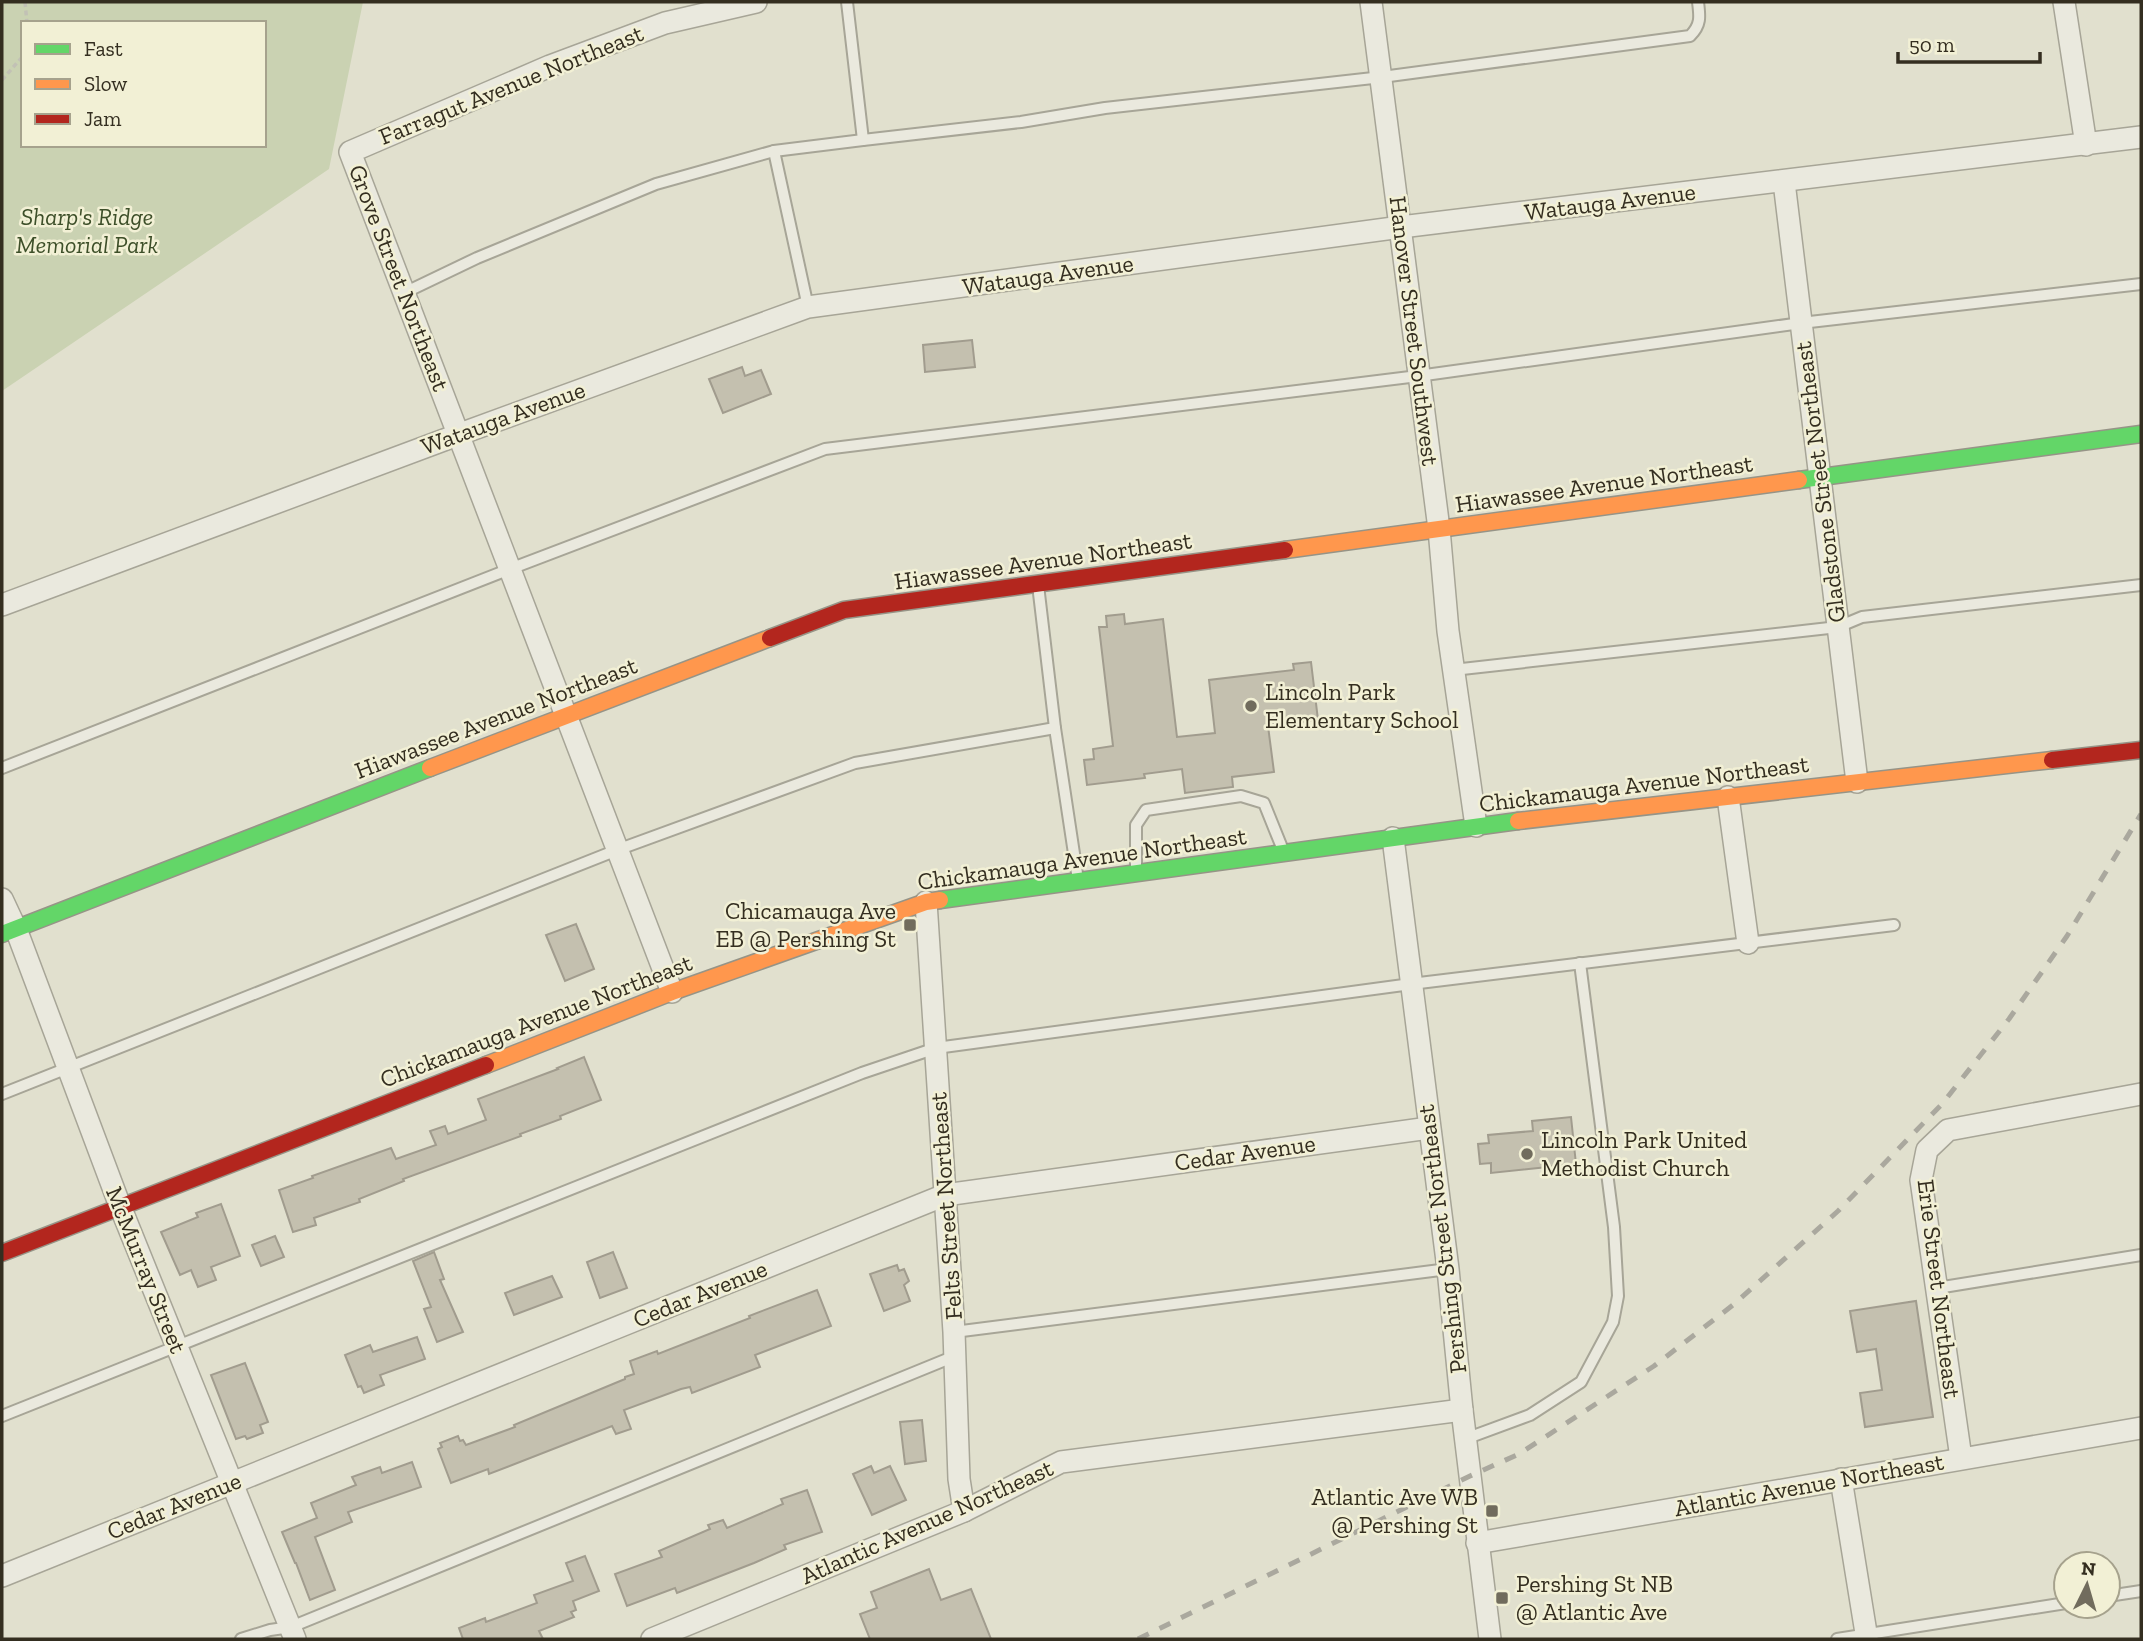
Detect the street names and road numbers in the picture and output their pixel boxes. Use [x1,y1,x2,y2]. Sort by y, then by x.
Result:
street label: Farragut Avenue Northeast [374,18,647,151]
street label: Grove Street Northeast [343,161,456,395]
street label: Watauga Avenue [1523,177,1697,226]
street label: Hanover Street Southwest [1384,195,1445,467]
street label: Watauga Avenue [961,248,1135,301]
street label: Gladstone Street Northeast [1788,340,1851,624]
street label: Watauga Avenue [417,374,589,461]
street label: Hiawassee Avenue Northeast [1453,448,1755,519]
street label: Hiawassee Avenue Northeast [892,525,1194,596]
street label: Hiawassee Avenue Northeast [351,650,641,785]
street label: Chickamauga Avenue Northeast [1478,749,1810,818]
street label: Chickamauga Avenue Northeast [916,821,1248,896]
street label: Chickamauga Avenue Northeast [376,948,696,1094]
street label: Felts Street Northeast [923,1091,968,1321]
street label: Pershing Street Northeast [1411,1103,1472,1375]
street label: Cedar Avenue [1173,1128,1317,1177]
street label: Erie Street Northeast [1912,1178,1967,1400]
street label: McMurray Street [100,1182,193,1357]
street label: Cedar Avenue [629,1253,771,1334]
street label: Atlantic Avenue Northeast [1672,1447,1946,1522]
street label: Atlantic Avenue Northeast [796,1453,1057,1590]
street label: Cedar Avenue [103,1465,245,1546]

